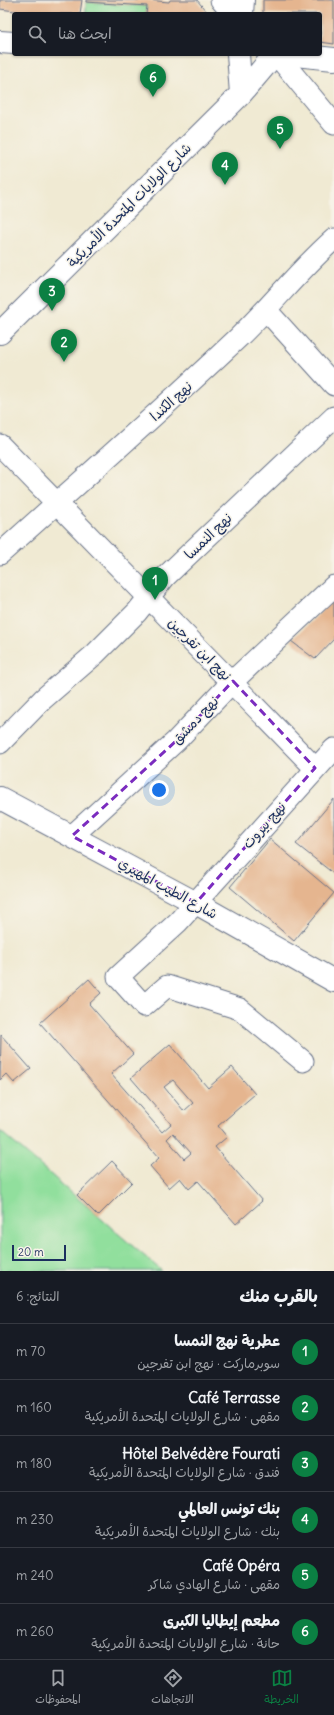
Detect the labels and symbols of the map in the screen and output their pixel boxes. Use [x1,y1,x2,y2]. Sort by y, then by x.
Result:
pin: 6 [140,64,166,97]
pin: 5 [267,116,293,149]
street label: شارع الولايات المتحدة الأمريكية [63,139,196,272]
pin: 4 [212,152,238,185]
pin: 3 [39,278,65,311]
pin: 2 [51,329,77,362]
street label: نهج الكندا [146,377,197,426]
street label: نهج النمسا [180,509,236,564]
pin: 1 [142,567,168,600]
street label: نهج ابن تفرجين [164,613,236,685]
street label: نهج دمشق [168,692,223,749]
your location [149,780,169,800]
street label: نهج بيروت [238,798,291,853]
street label: شارع الطيب المهيري [114,853,221,924]
scale bar [12,1243,66,1262]

